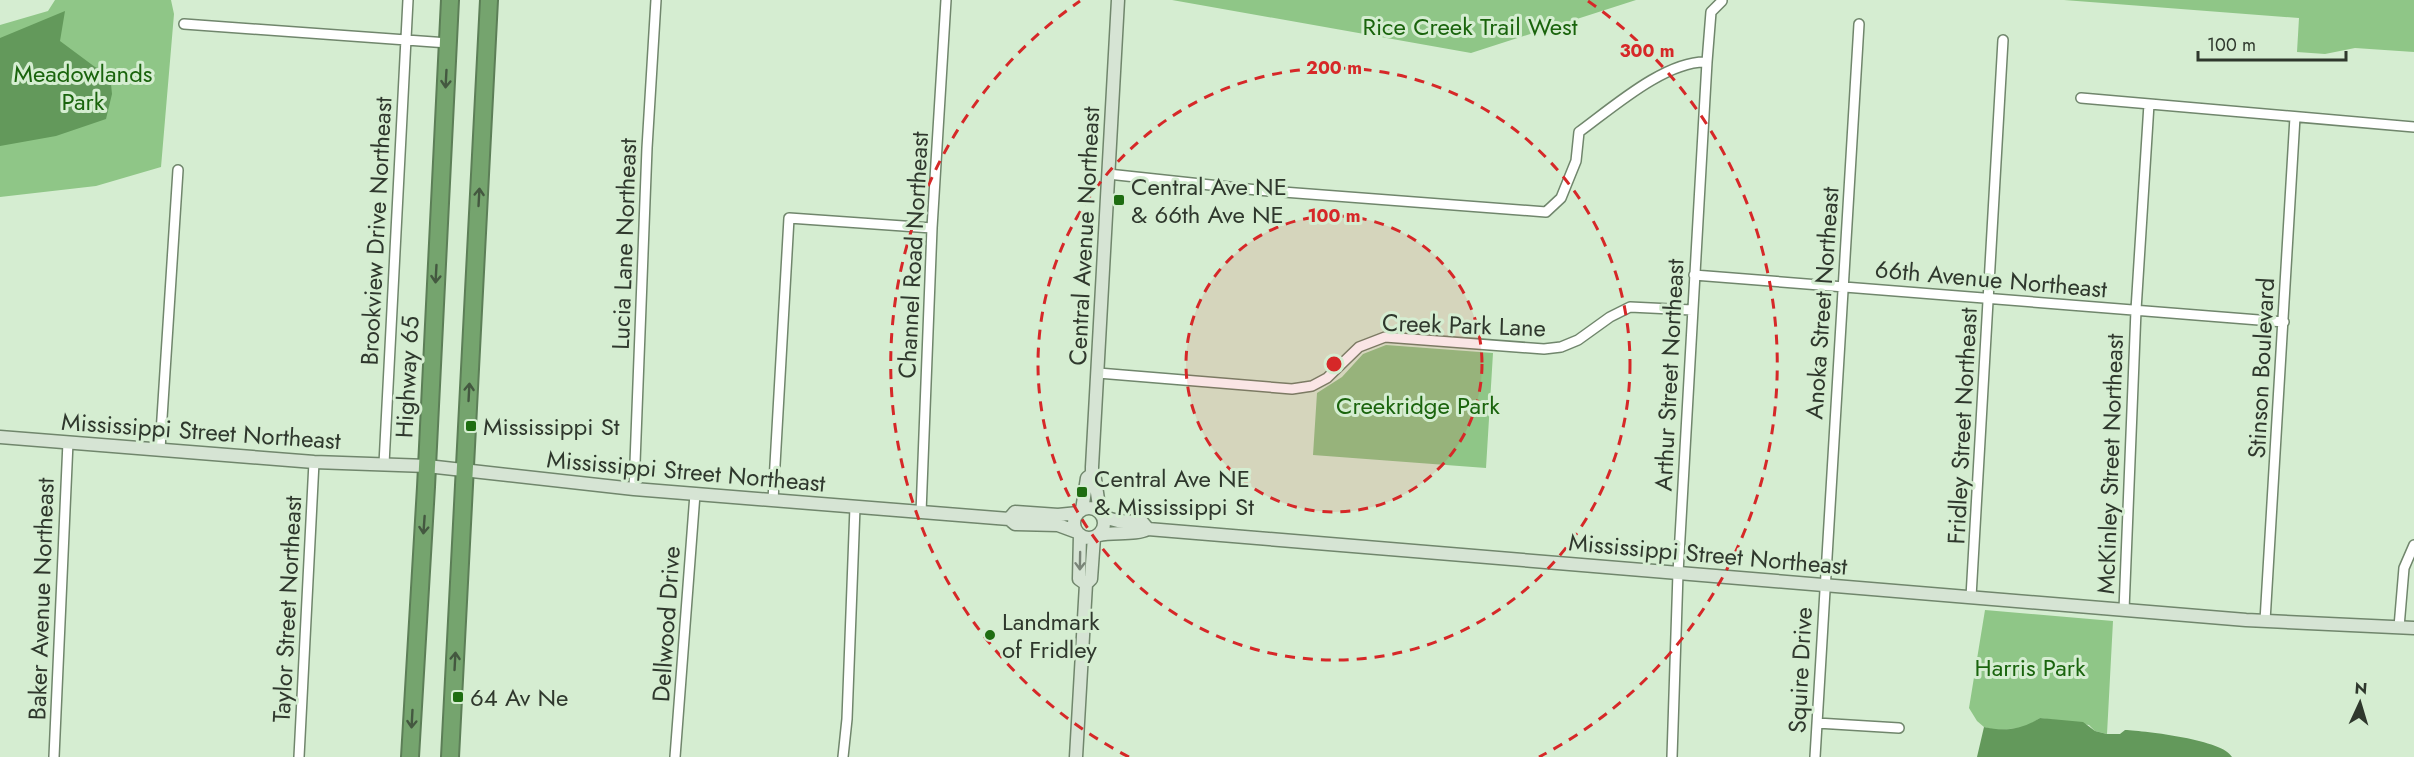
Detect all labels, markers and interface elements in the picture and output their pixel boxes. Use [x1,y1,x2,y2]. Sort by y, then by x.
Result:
park label: Rice Creek Trail West [1362,9,1578,44]
scale bar [2198,24,2346,62]
text: 100 m [2207,32,2256,58]
text: 300 m [1619,38,1675,64]
text: 200 m [1306,55,1362,81]
park label: Meadowlands Park [13,56,153,119]
one-way arrow [441,69,452,89]
street label: Brookview Drive Northeast [351,96,401,366]
street label: Central Avenue Northeast [1060,105,1108,366]
street label: Channel Road Northeast [889,130,937,379]
street label: Lucia Lane Northeast [603,137,645,350]
place label: Central Ave NE & 66th Ave NE [1131,169,1287,232]
street label: Anoka Street Northeast [1796,185,1848,420]
one-way arrow [473,188,484,208]
marker: Central Ave NE & 66th Ave NE [1112,193,1126,207]
text: 100 m [1307,203,1361,229]
street label: 66th Avenue Northeast [1874,251,2109,307]
street label: Arthur Street Northeast [1645,258,1693,492]
one-way arrow [430,264,441,284]
street label: Stinson Boulevard [2239,277,2283,459]
street label: Creek Park Lane [1381,305,1547,345]
street label: Fridley Street Northeast [1938,306,1986,545]
street label: Highway 65 [386,315,428,439]
street label: McKinley Street Northeast [2088,333,2132,595]
centre of rings [1324,354,1344,374]
one-way arrow [464,383,475,403]
park label: Creekridge Park [1336,388,1500,423]
street label: Mississippi Street Northeast [60,404,342,458]
place label: Mississippi St [483,409,620,444]
marker: Mississippi St [464,419,478,433]
street label: Mississippi Street Northeast [545,441,827,501]
place label: Central Ave NE & Mississippi St [1094,461,1254,524]
street label: Baker Avenue Northeast [19,477,63,721]
marker: Central Ave NE & Mississippi St [1075,485,1089,499]
street label: Taylor Street Northeast [264,495,310,723]
one-way arrow [418,514,429,534]
street label: Mississippi Street Northeast [1567,524,1849,584]
street label: Dellwood Drive [643,545,689,703]
one-way arrow [1074,551,1085,571]
place label: Landmark of Fridley [1002,604,1100,667]
street label: Squire Drive [1779,606,1821,734]
marker: Landmark of Fridley [983,628,997,642]
park label: Harris Park [1974,650,2086,685]
one-way arrow [449,651,460,671]
north arrow [2330,673,2390,733]
text: N [2354,677,2368,700]
place label: 64 Av Ne [470,680,568,715]
marker: 64 Av Ne [451,690,465,704]
one-way arrow [406,709,417,729]

